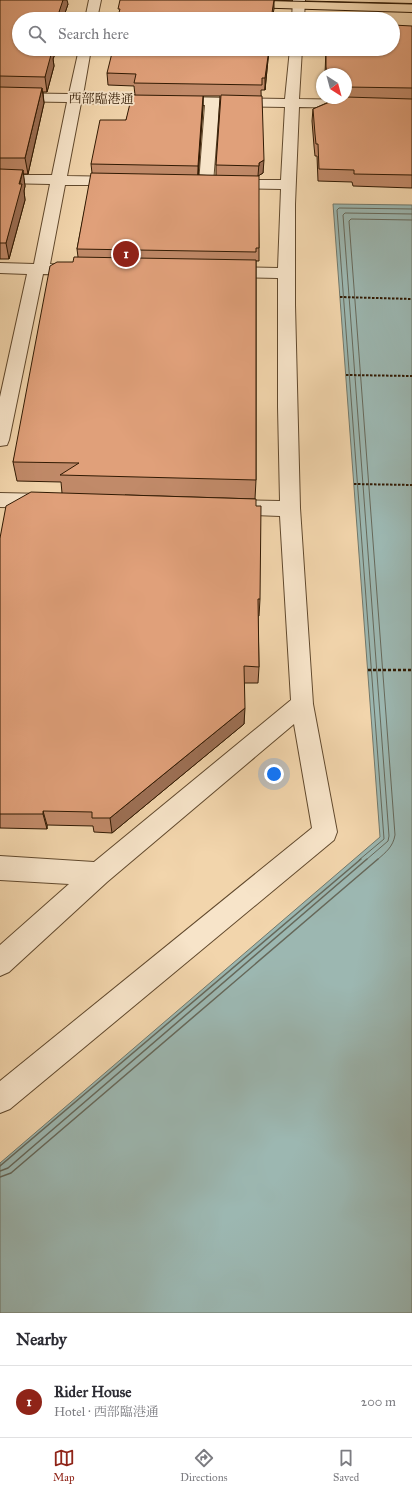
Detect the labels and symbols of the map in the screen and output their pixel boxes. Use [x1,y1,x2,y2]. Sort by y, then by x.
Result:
north arrow [316,68,352,104]
street label: 西部臨港通 [68,90,134,108]
pin: 1 [113,239,139,269]
your location [264,764,284,784]

